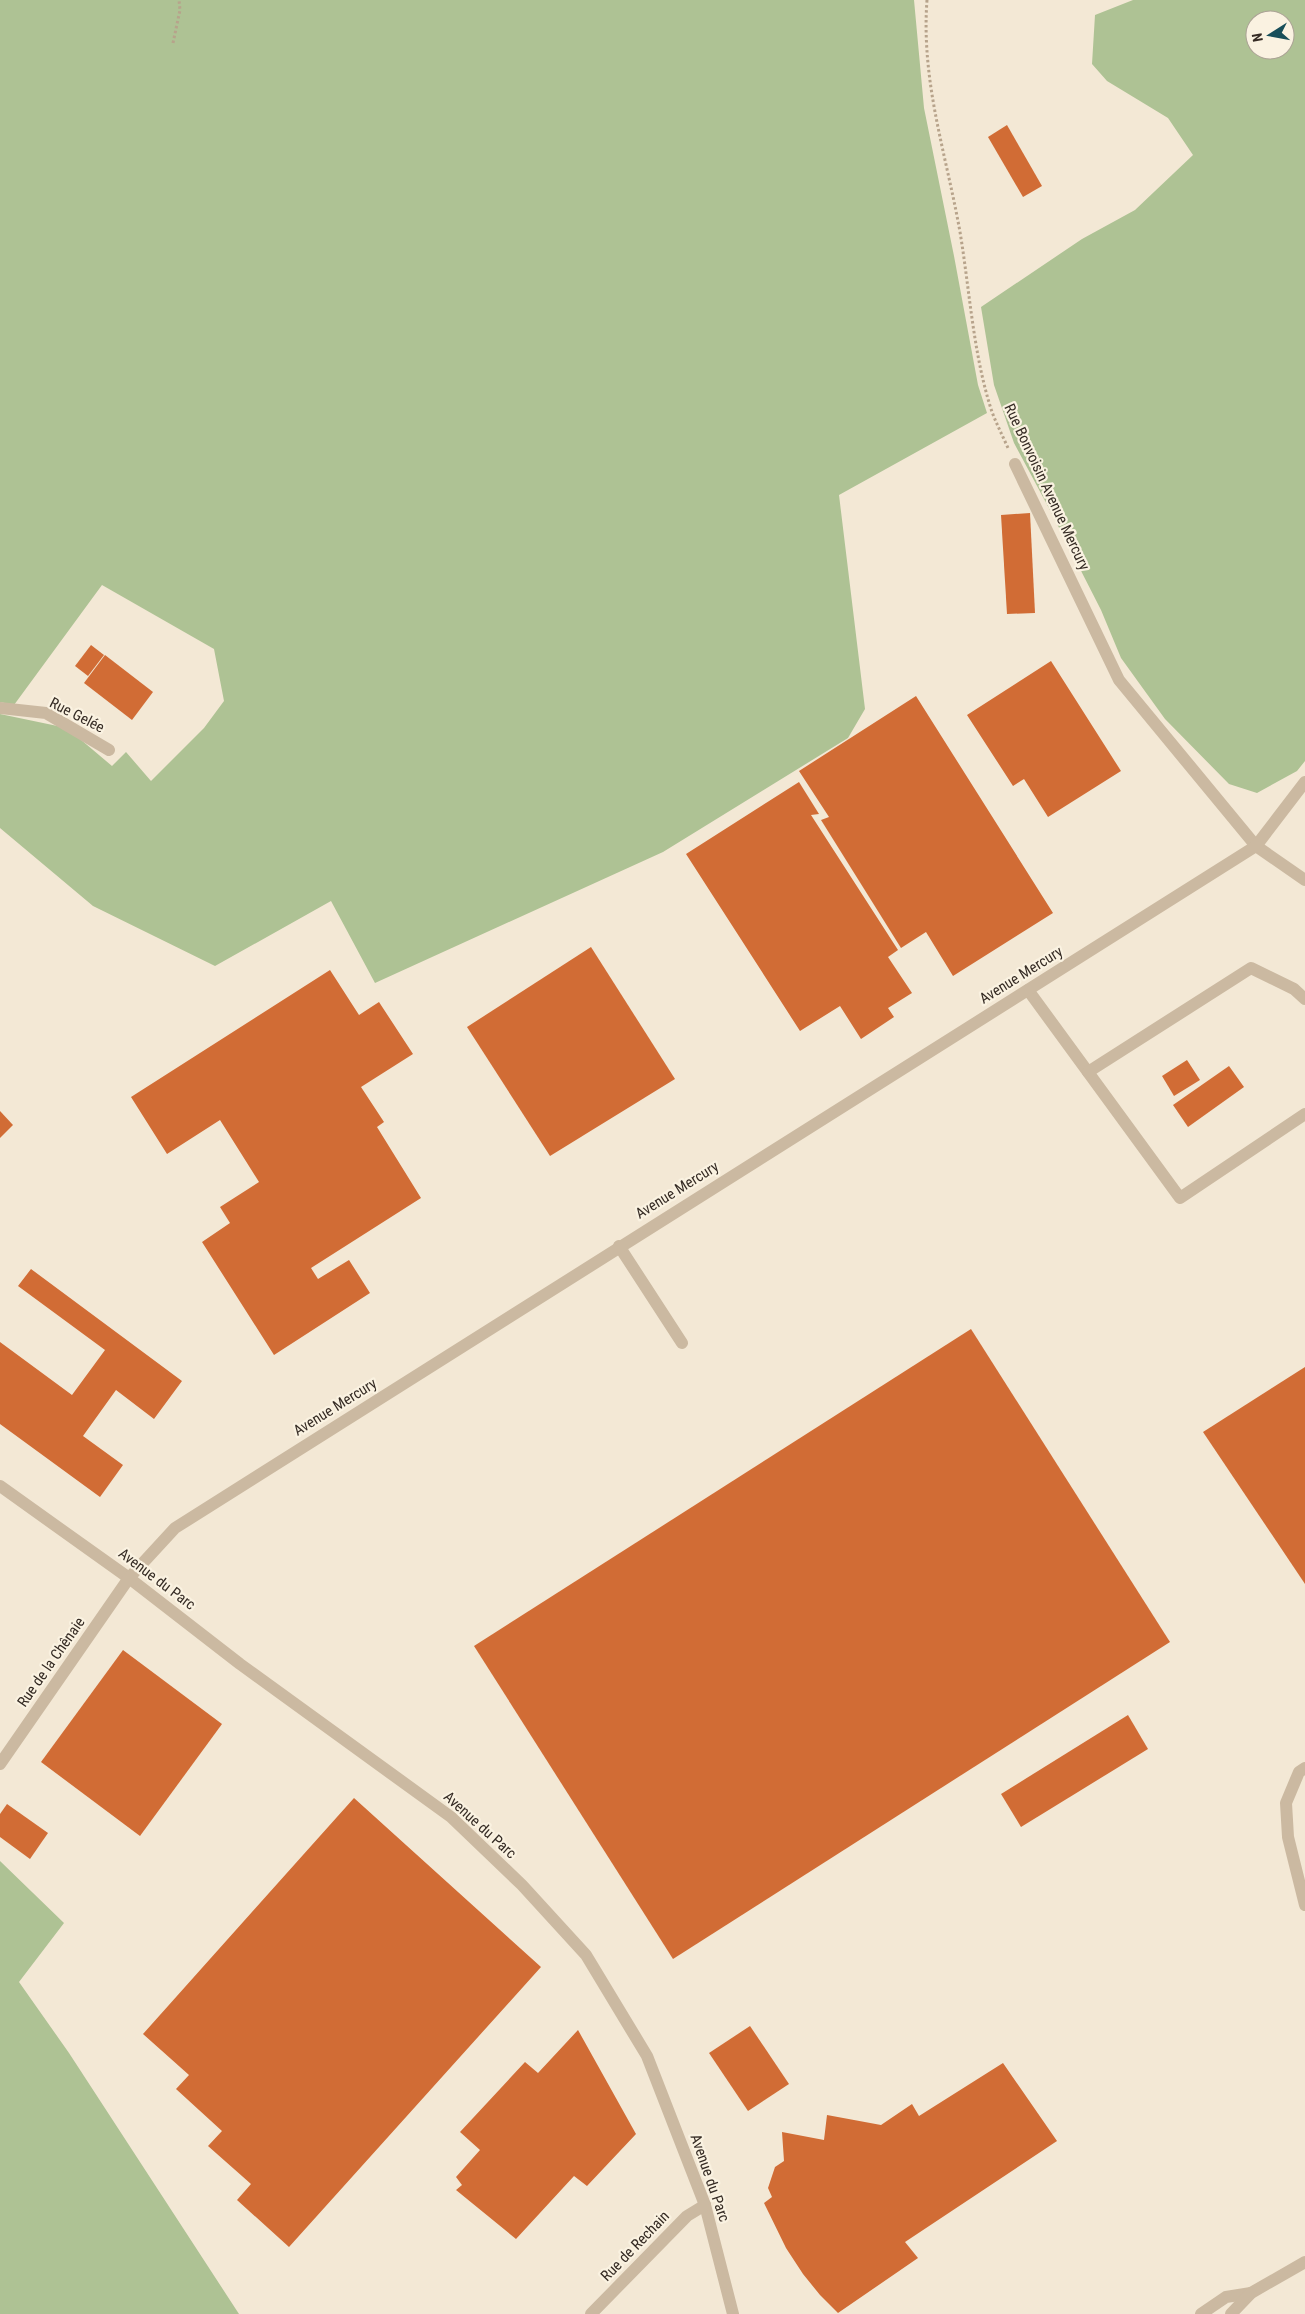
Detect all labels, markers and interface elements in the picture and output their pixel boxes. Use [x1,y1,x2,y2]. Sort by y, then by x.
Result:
north arrow [1245,10,1295,60]
text: N [1249,32,1266,43]
street label: Rue Bonvoisin Avenue Mercury [1000,401,1094,573]
street label: Rue Gelée [47,694,107,736]
street label: Avenue Mercury [976,942,1066,1008]
street label: Avenue Mercury [632,1157,722,1223]
street label: Avenue Mercury [290,1374,380,1440]
street label: Avenue du Parc [115,1544,199,1614]
street label: Rue de la Chênaie [13,1614,89,1710]
street label: Avenue du Parc [440,1788,520,1862]
street label: Avenue du Parc [687,2132,733,2224]
street label: Rue de Rechain [597,2207,673,2285]

